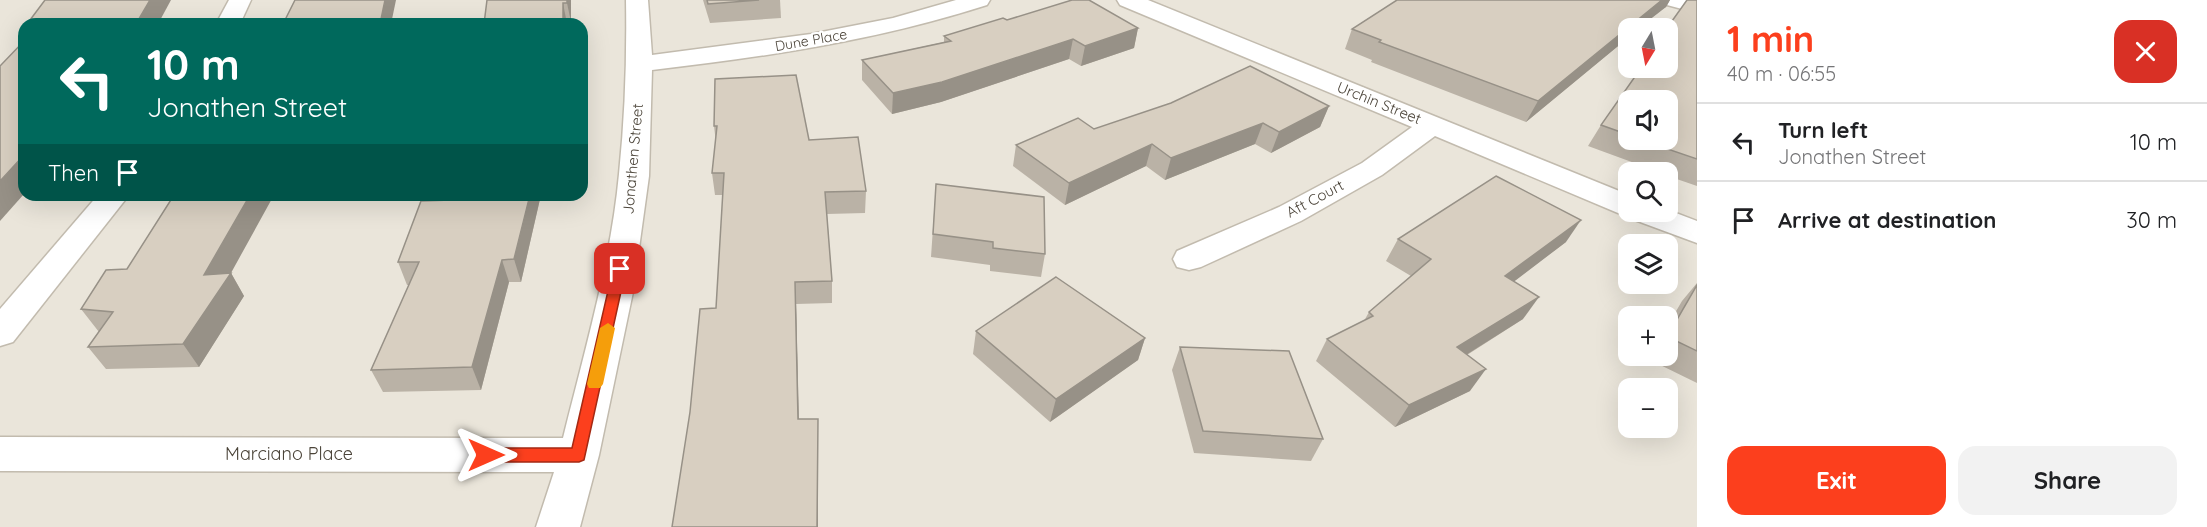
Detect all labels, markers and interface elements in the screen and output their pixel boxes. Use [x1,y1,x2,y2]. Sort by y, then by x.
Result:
text: 1 min [1727,16,1814,61]
north arrow [1618,18,1678,78]
map controls [1618,18,1678,438]
button: close [2114,20,2177,83]
street label: Dune Place [773,25,849,55]
text: 10 m [147,38,240,91]
icon: left [48,42,126,120]
text: 40 m · 06:55 [1727,61,1836,86]
street label: Urchin Street [1334,77,1424,128]
text: Jonathen Street [147,90,347,124]
button: sound [1618,90,1678,150]
street label: Jonathen Street [618,103,647,215]
text: Turn left [1778,116,1868,144]
icon: left [1727,126,1760,159]
text: 10 m [2130,128,2177,156]
text: Jonathen Street [1778,144,1926,169]
icon: arrive [111,156,144,189]
text: Then [48,159,99,187]
button: search [1618,162,1678,222]
street label: Aft Court [1283,175,1347,222]
icon: arrive [1727,204,1760,237]
text: Arrive at destination [1778,206,1996,234]
text: 30 m [2126,206,2177,234]
button: layers [1618,234,1678,294]
pin [594,243,645,294]
icon: arrive [603,252,636,285]
button: + [1618,306,1678,366]
button: − [1618,378,1678,438]
position arrow [454,423,518,487]
street label: Marciano Place [225,442,353,465]
button: Exit [1727,446,1946,515]
button: Share [1958,446,2177,515]

